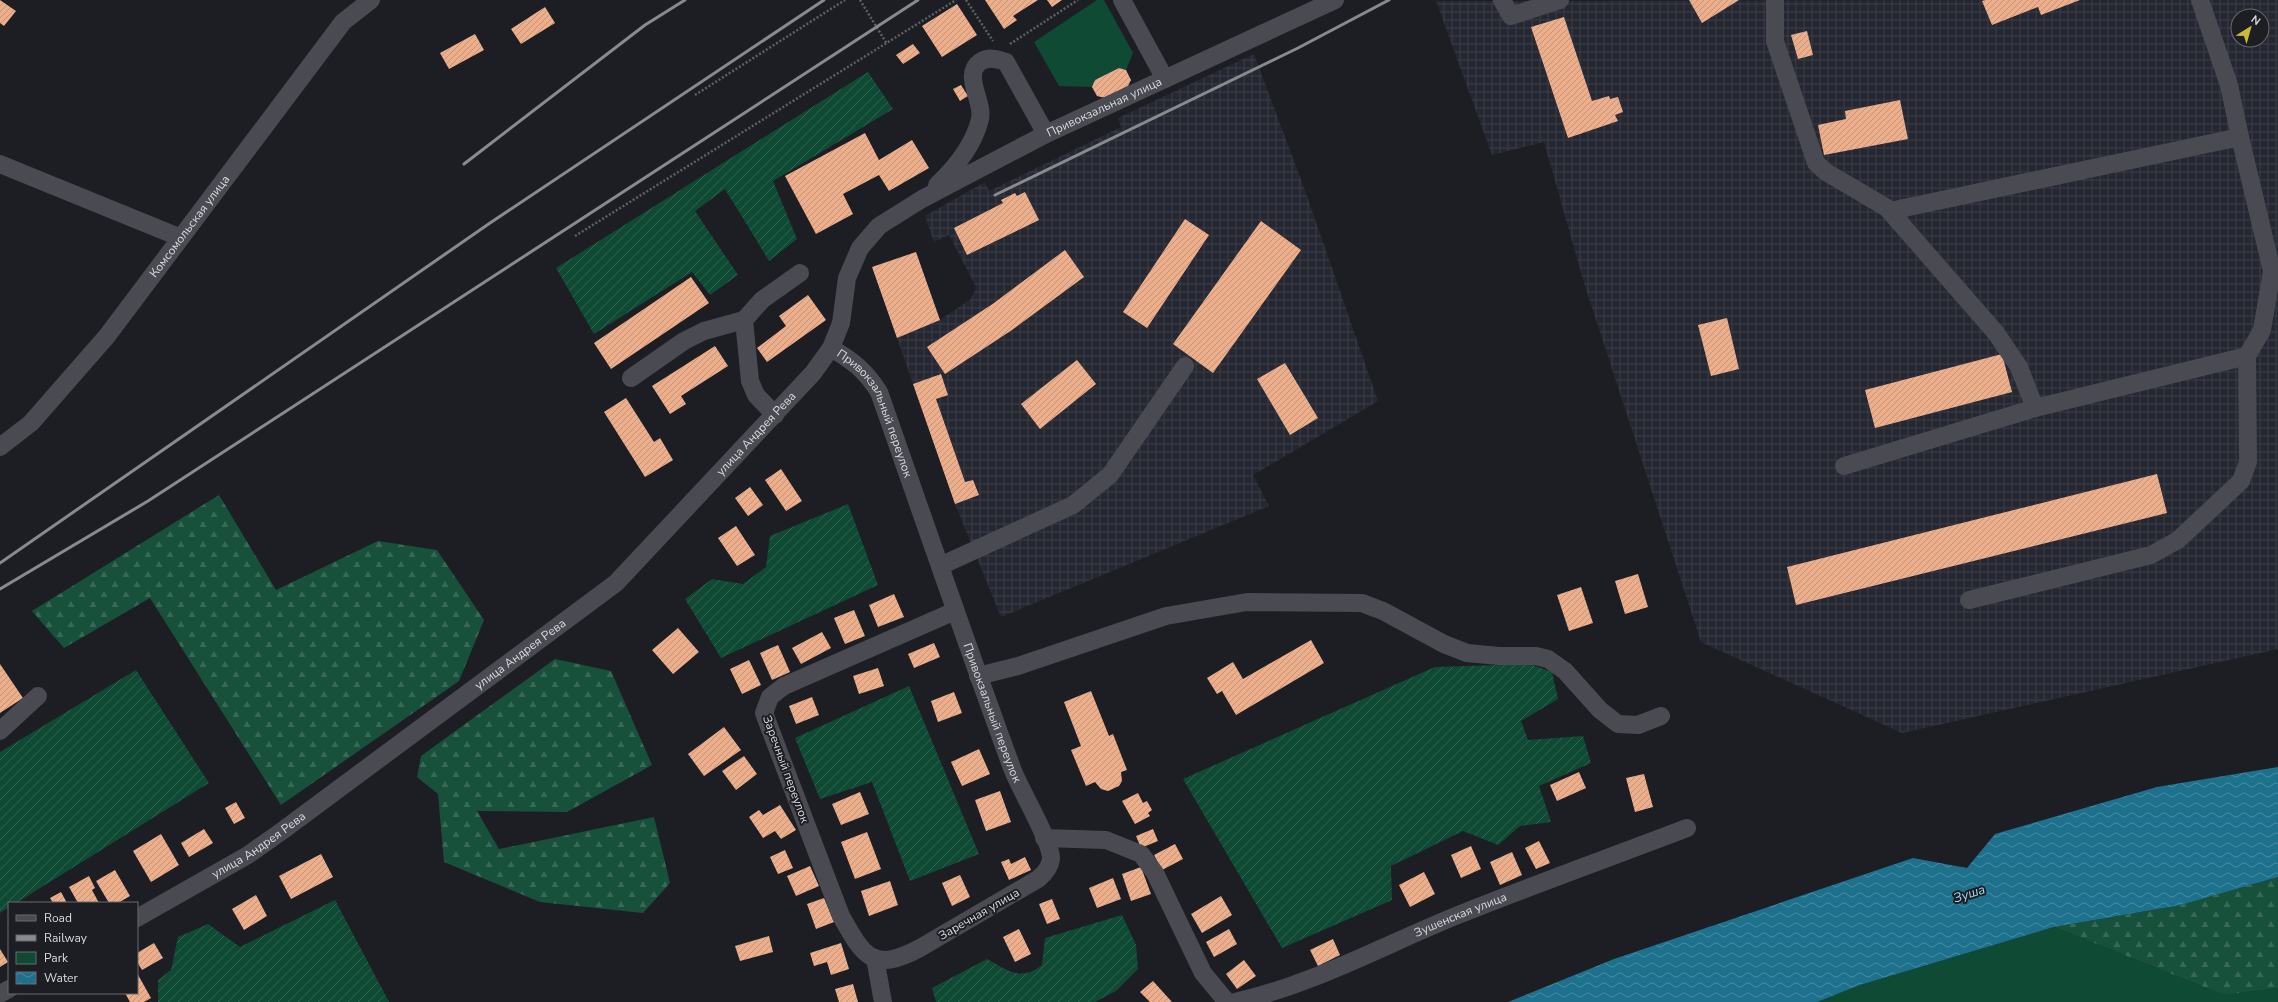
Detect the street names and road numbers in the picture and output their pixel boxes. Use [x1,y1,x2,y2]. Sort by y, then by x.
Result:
street label: Привокзальная улица [1044,73,1164,141]
street label: Комсомольская улица [146,172,233,281]
street label: Привокзальный переулок [834,346,916,480]
street label: улица Андрея Рева [713,388,799,479]
street label: улица Андрея Рева [471,615,569,693]
street label: Привокзальный переулок [960,641,1025,786]
street label: Заречный переулок [759,713,813,826]
street label: улица Андрея Рева [209,808,309,882]
street label: Заречная улица [936,884,1022,944]
street label: Зушенская улица [1412,889,1509,941]

